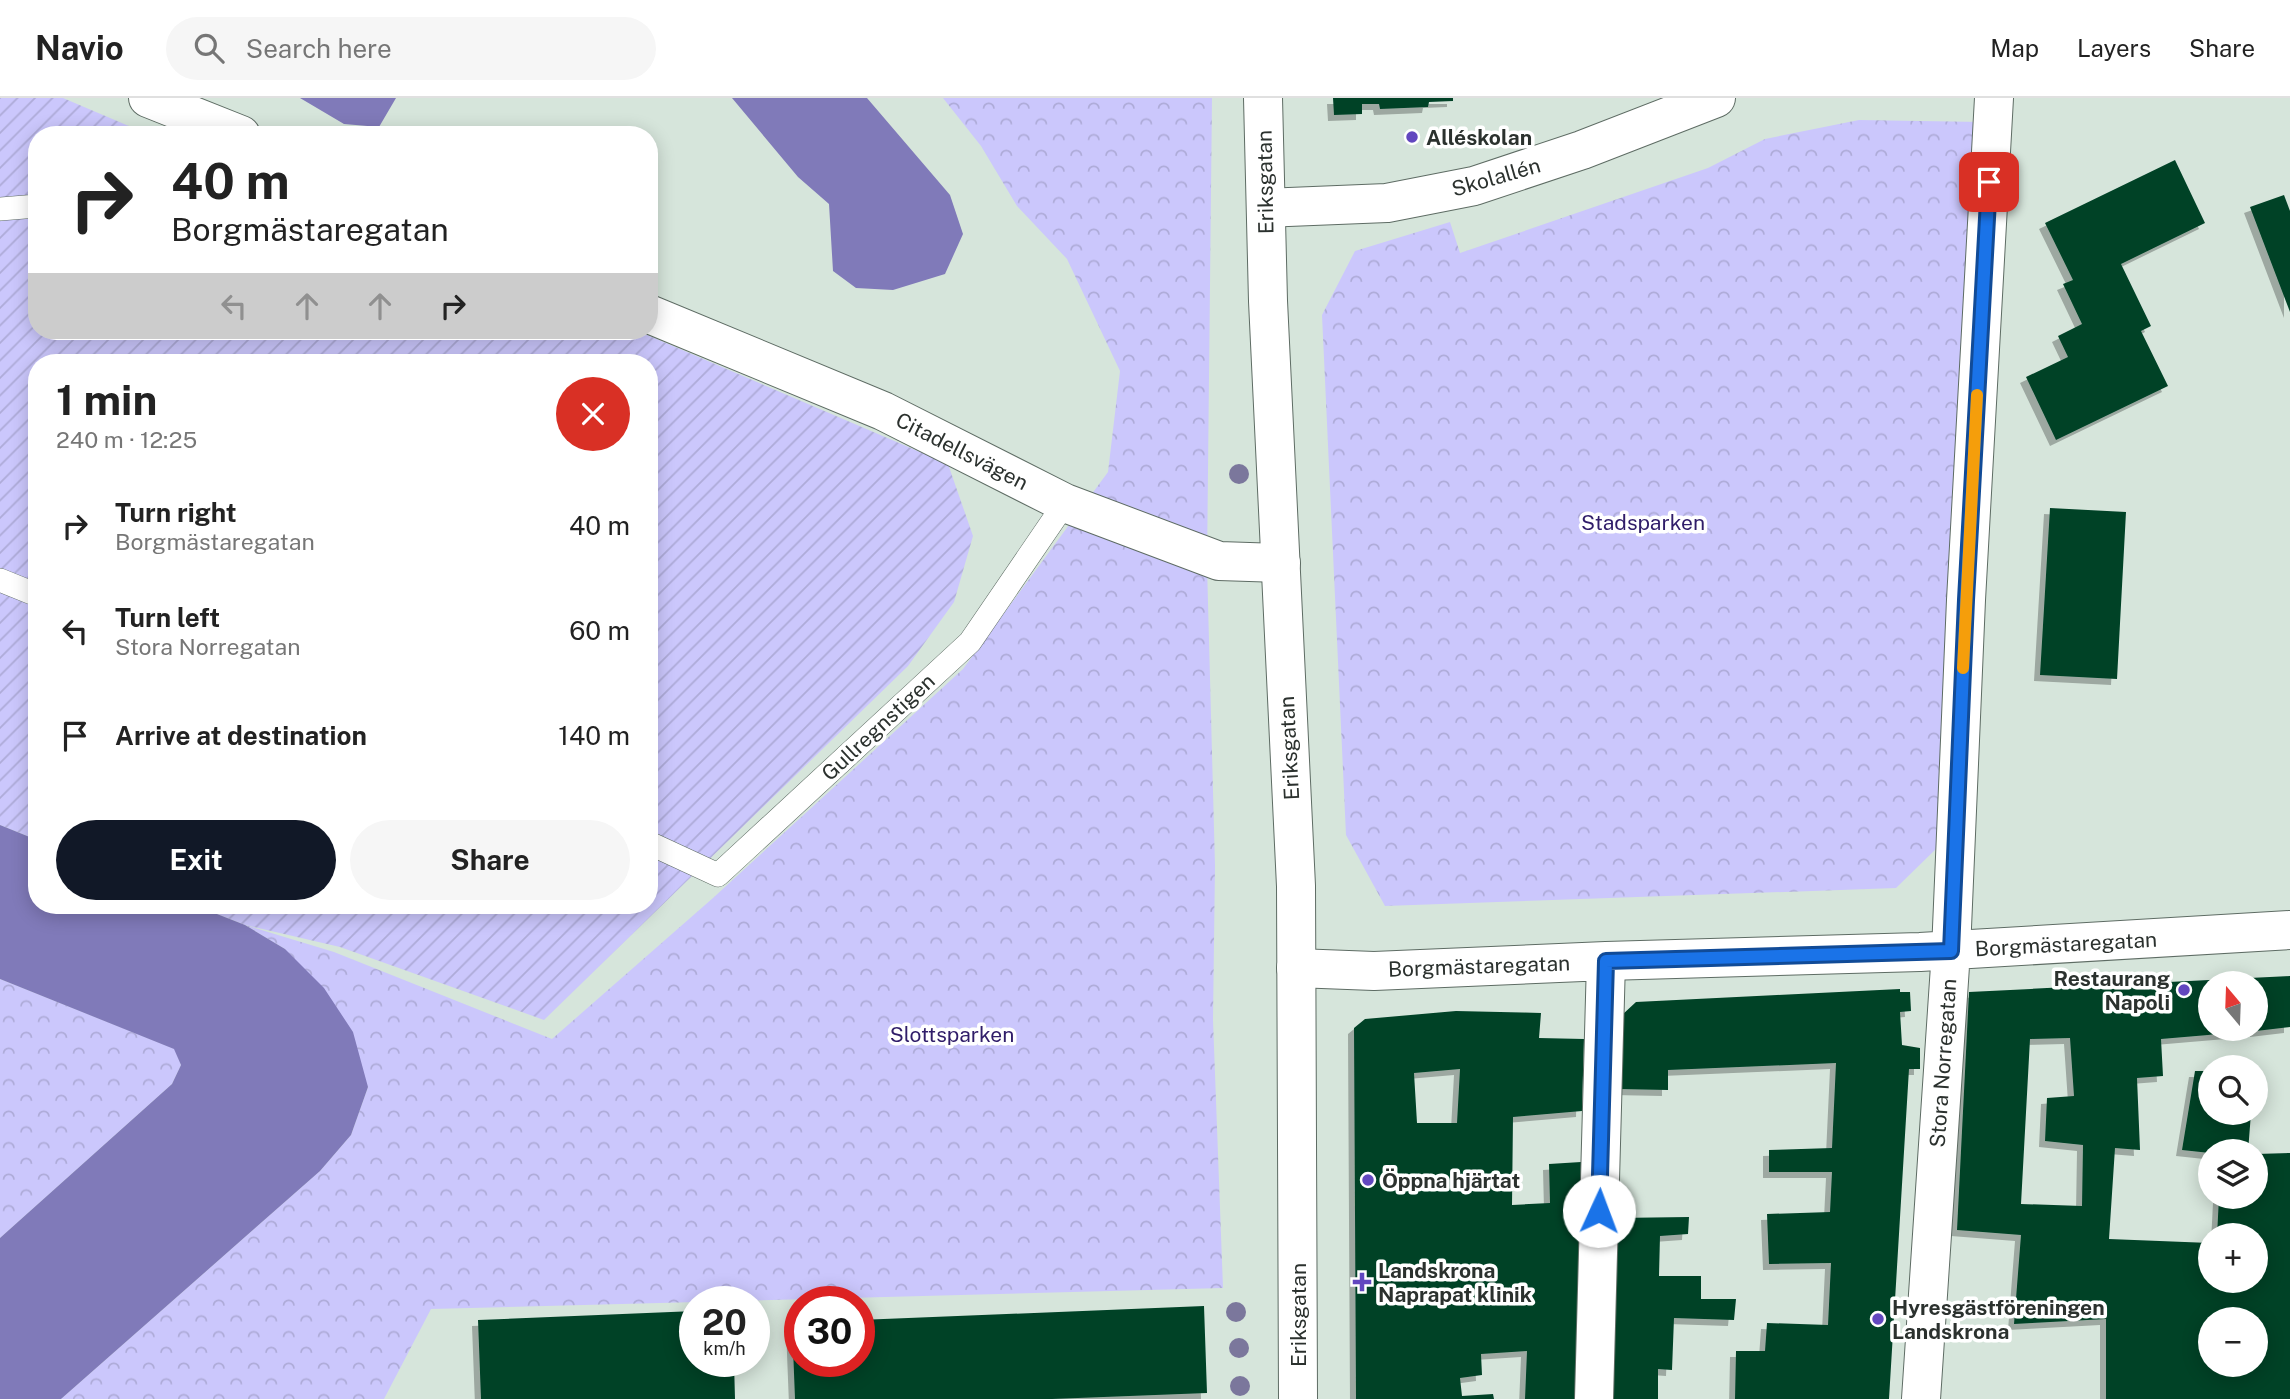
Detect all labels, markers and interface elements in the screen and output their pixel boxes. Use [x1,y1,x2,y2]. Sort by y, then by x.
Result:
search box [166,17,656,80]
text: Navio [35,29,124,67]
icon: search [190,29,228,67]
text: Search here [246,33,392,64]
text: Map [1990,34,2039,62]
text: Layers [2077,34,2151,62]
text: Share [2189,34,2255,62]
place label: Alléskolan [1426,125,1532,150]
marker: Alléskolan [1404,129,1420,145]
street label: Eriksgatan [1252,130,1278,234]
text: 40 m [171,152,290,210]
street label: Skolallén [1449,152,1543,202]
pin [1959,152,2019,212]
icon: right [56,154,147,245]
icon: arrive [1970,163,2008,201]
text: Borgmästaregatan [171,211,449,248]
icon: left [215,287,253,325]
icon: ahead [288,287,326,325]
icon: ahead [361,287,399,325]
icon: right [434,287,472,325]
text: 1 min [56,375,157,424]
button: close [556,377,630,451]
street label: Citadellsvägen [892,407,1032,495]
text: 240 m · 12:25 [56,426,197,453]
text: Turn right [115,497,237,528]
icon: right [56,507,94,545]
text: 40 m [569,510,630,541]
park label: Stadsparken [1581,510,1705,535]
text: Borgmästaregatan [115,528,315,555]
text: Turn left [115,602,220,633]
icon: left [56,612,94,650]
text: 60 m [569,615,630,646]
text: Stora Norregatan [115,633,300,660]
street label: Gullregnstigen [816,668,940,786]
street label: Eriksgatan [1274,695,1304,801]
icon: arrive [56,717,94,755]
text: Arrive at destination [115,720,367,751]
text: 140 m [558,720,630,751]
button: Exit [56,820,336,900]
button: Share [350,820,630,900]
street label: Borgmästaregatan [1974,927,2158,961]
street label: Borgmästaregatan [1387,950,1571,982]
place label: Restaurang Napoli [2054,966,2170,1015]
north arrow [2198,971,2268,1041]
map controls [2198,971,2268,1377]
street label: Stora Norregatan [1925,978,1961,1148]
marker: Restaurang Napoli [2176,982,2192,998]
park label: Slottsparken [890,1022,1014,1047]
button: search [2198,1055,2268,1125]
button: layers [2198,1139,2268,1209]
place label: Öppna hjärtat [1382,1168,1520,1193]
marker: Öppna hjärtat [1360,1172,1376,1188]
position arrow [1562,1174,1636,1248]
button: + [2198,1223,2268,1293]
place label: Landskrona Naprapat klinik [1378,1258,1532,1307]
street label: Eriksgatan [1286,1263,1311,1367]
marker: Landskrona Naprapat klinik [1352,1272,1372,1292]
speed limit sign: 30 [784,1286,875,1377]
place label: Hyresgästföreningen Landskrona [1892,1295,2105,1344]
text: 20 [702,1302,747,1343]
button: − [2198,1307,2268,1377]
marker: Hyresgästföreningen Landskrona [1870,1311,1886,1327]
text: km/h [703,1338,746,1359]

